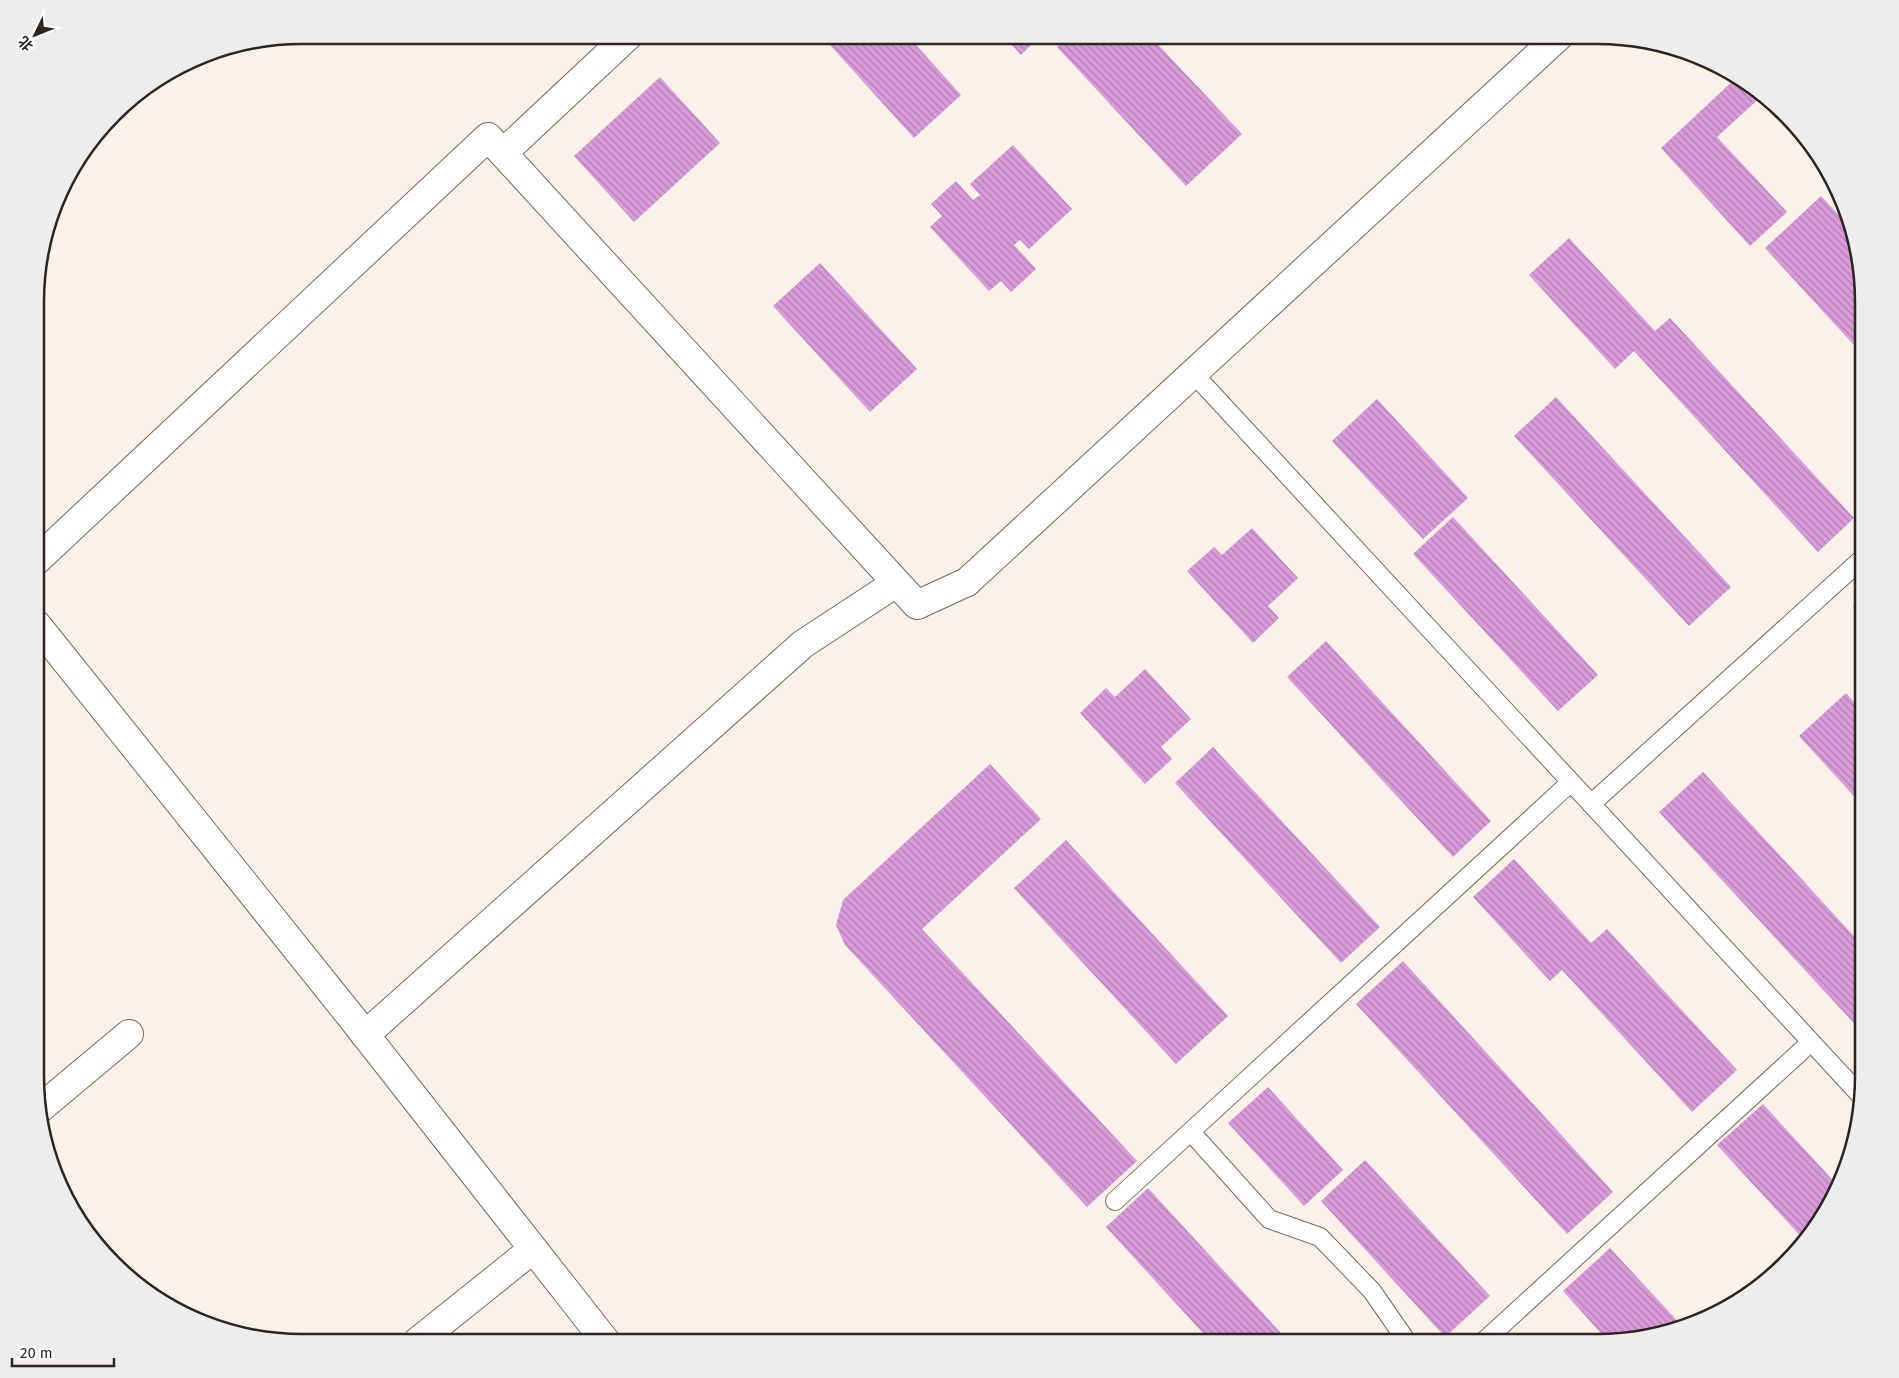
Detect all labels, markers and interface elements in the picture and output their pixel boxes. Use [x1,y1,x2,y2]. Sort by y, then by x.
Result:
north arrow [10,10,60,60]
text: 北 [15,33,37,54]
scale bar [12,1336,115,1368]
text: 20 m [20,1344,53,1362]

